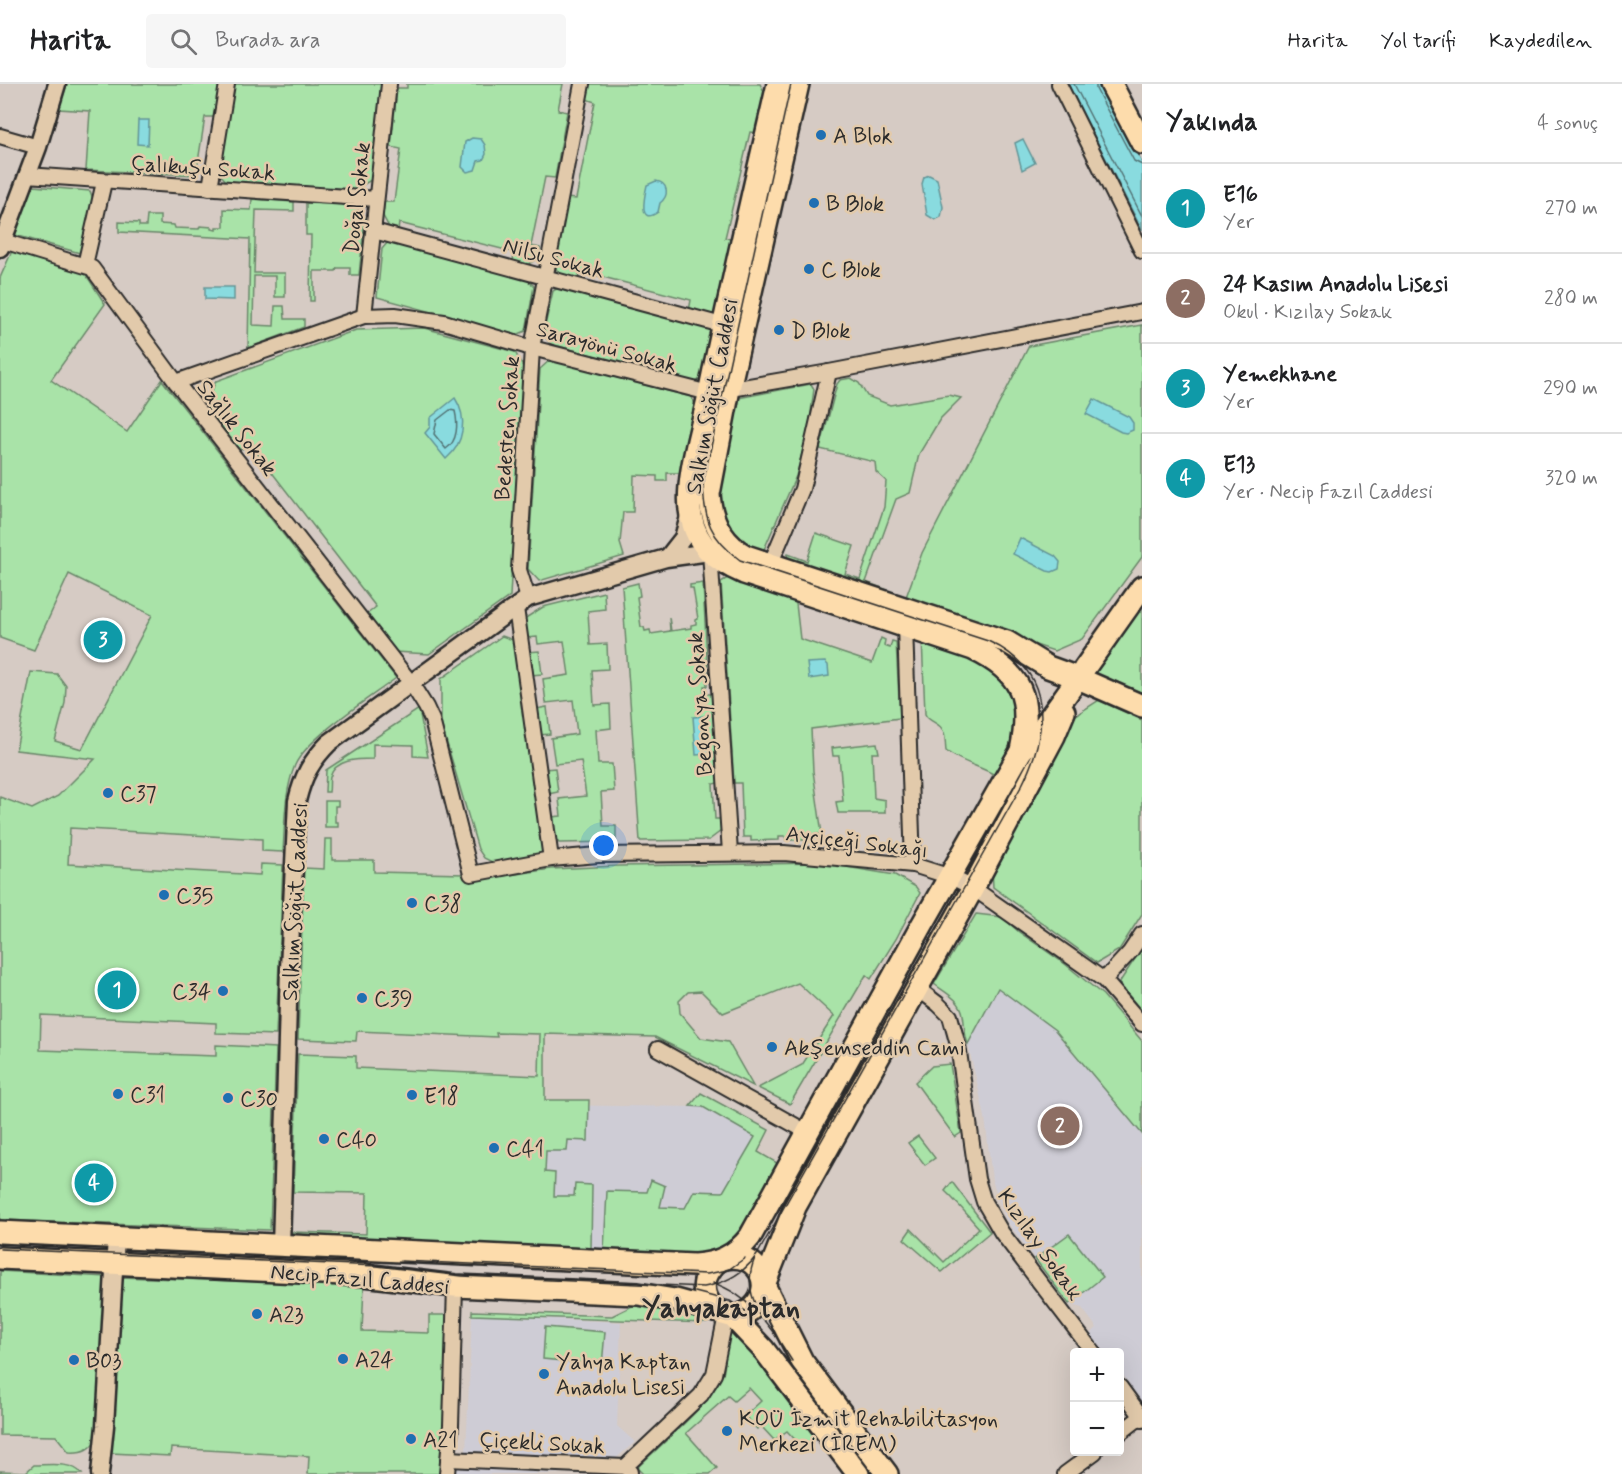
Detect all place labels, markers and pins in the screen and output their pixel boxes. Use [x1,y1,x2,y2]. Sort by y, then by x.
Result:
place label: A Blok [833,123,893,151]
marker: A Blok [814,128,828,142]
place label: B Blok [826,191,884,219]
marker: B Blok [807,196,821,210]
place label: C Blok [821,257,881,285]
marker: C Blok [802,262,816,276]
place label: D Blok [791,318,850,346]
marker: D Blok [772,323,786,337]
pin: 3 [84,618,122,662]
place label: C37 [120,781,157,809]
marker: C37 [101,786,115,800]
place label: C35 [176,883,213,911]
marker: C35 [157,888,171,902]
place label: C38 [424,891,462,919]
marker: C38 [405,896,419,910]
pin: 1 [98,968,136,1012]
place label: C34 [172,979,211,1007]
marker: C34 [216,984,230,998]
place label: C39 [374,986,413,1014]
marker: C39 [355,991,369,1005]
place label: Akşemseddin Cami [784,1035,965,1063]
marker: Akşemseddin Cami [765,1040,779,1054]
place label: C31 [130,1082,165,1110]
place label: E18 [424,1083,459,1111]
place label: C30 [240,1086,278,1114]
marker: C31 [111,1087,125,1101]
marker: E18 [405,1088,419,1102]
marker: C30 [221,1091,235,1105]
pin: 2 [1040,1104,1080,1148]
place label: C40 [336,1127,377,1155]
marker: C40 [317,1132,331,1146]
place label: C41 [506,1136,544,1164]
marker: C41 [487,1141,501,1155]
pin: 4 [74,1160,113,1206]
place label: A23 [269,1302,303,1330]
marker: A23 [250,1307,264,1321]
place label: A24 [355,1347,394,1375]
place label: B03 [86,1348,122,1376]
place label: Yahya Kaptan Anadolu Lisesi [556,1349,691,1402]
marker: A24 [336,1352,350,1366]
marker: B03 [67,1353,81,1367]
marker: Yahya Kaptan Anadolu Lisesi [537,1367,551,1381]
place label: KOÜ İzmit Rehabilitasyon Merkezi (İREM) [739,1406,998,1459]
marker: KOÜ İzmit Rehabilitasyon Merkezi (İREM) [720,1424,734,1438]
place label: A21 [423,1427,458,1455]
marker: A21 [404,1432,418,1446]

